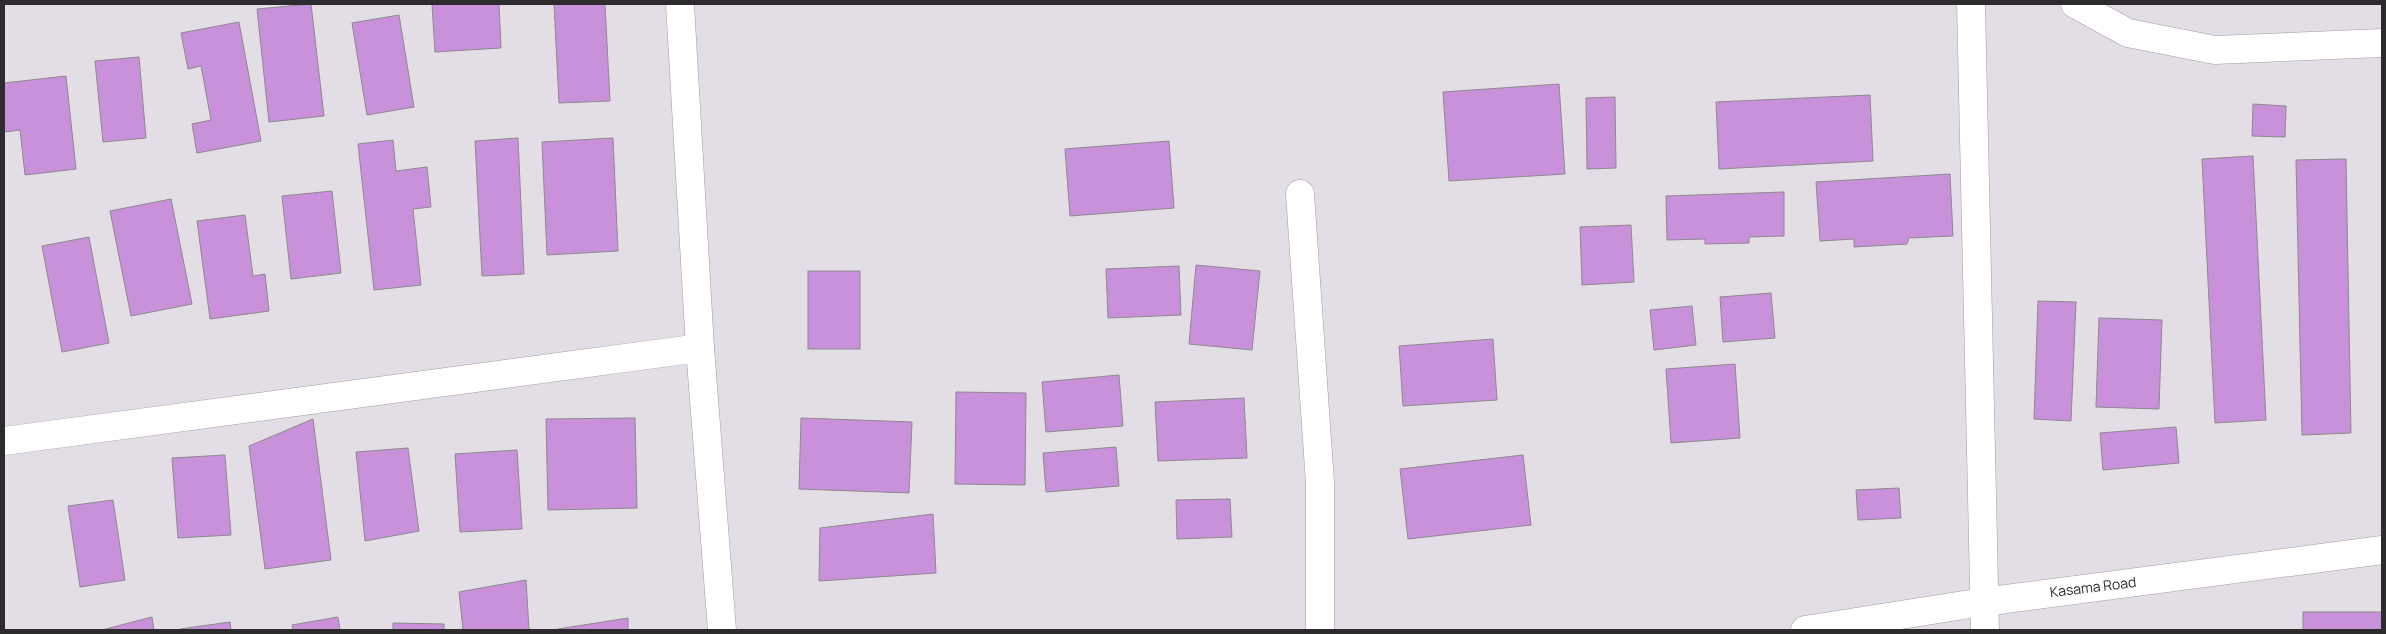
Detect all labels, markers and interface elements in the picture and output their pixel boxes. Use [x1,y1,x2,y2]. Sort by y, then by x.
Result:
street label: Kasama Road [2049,572,2137,601]

